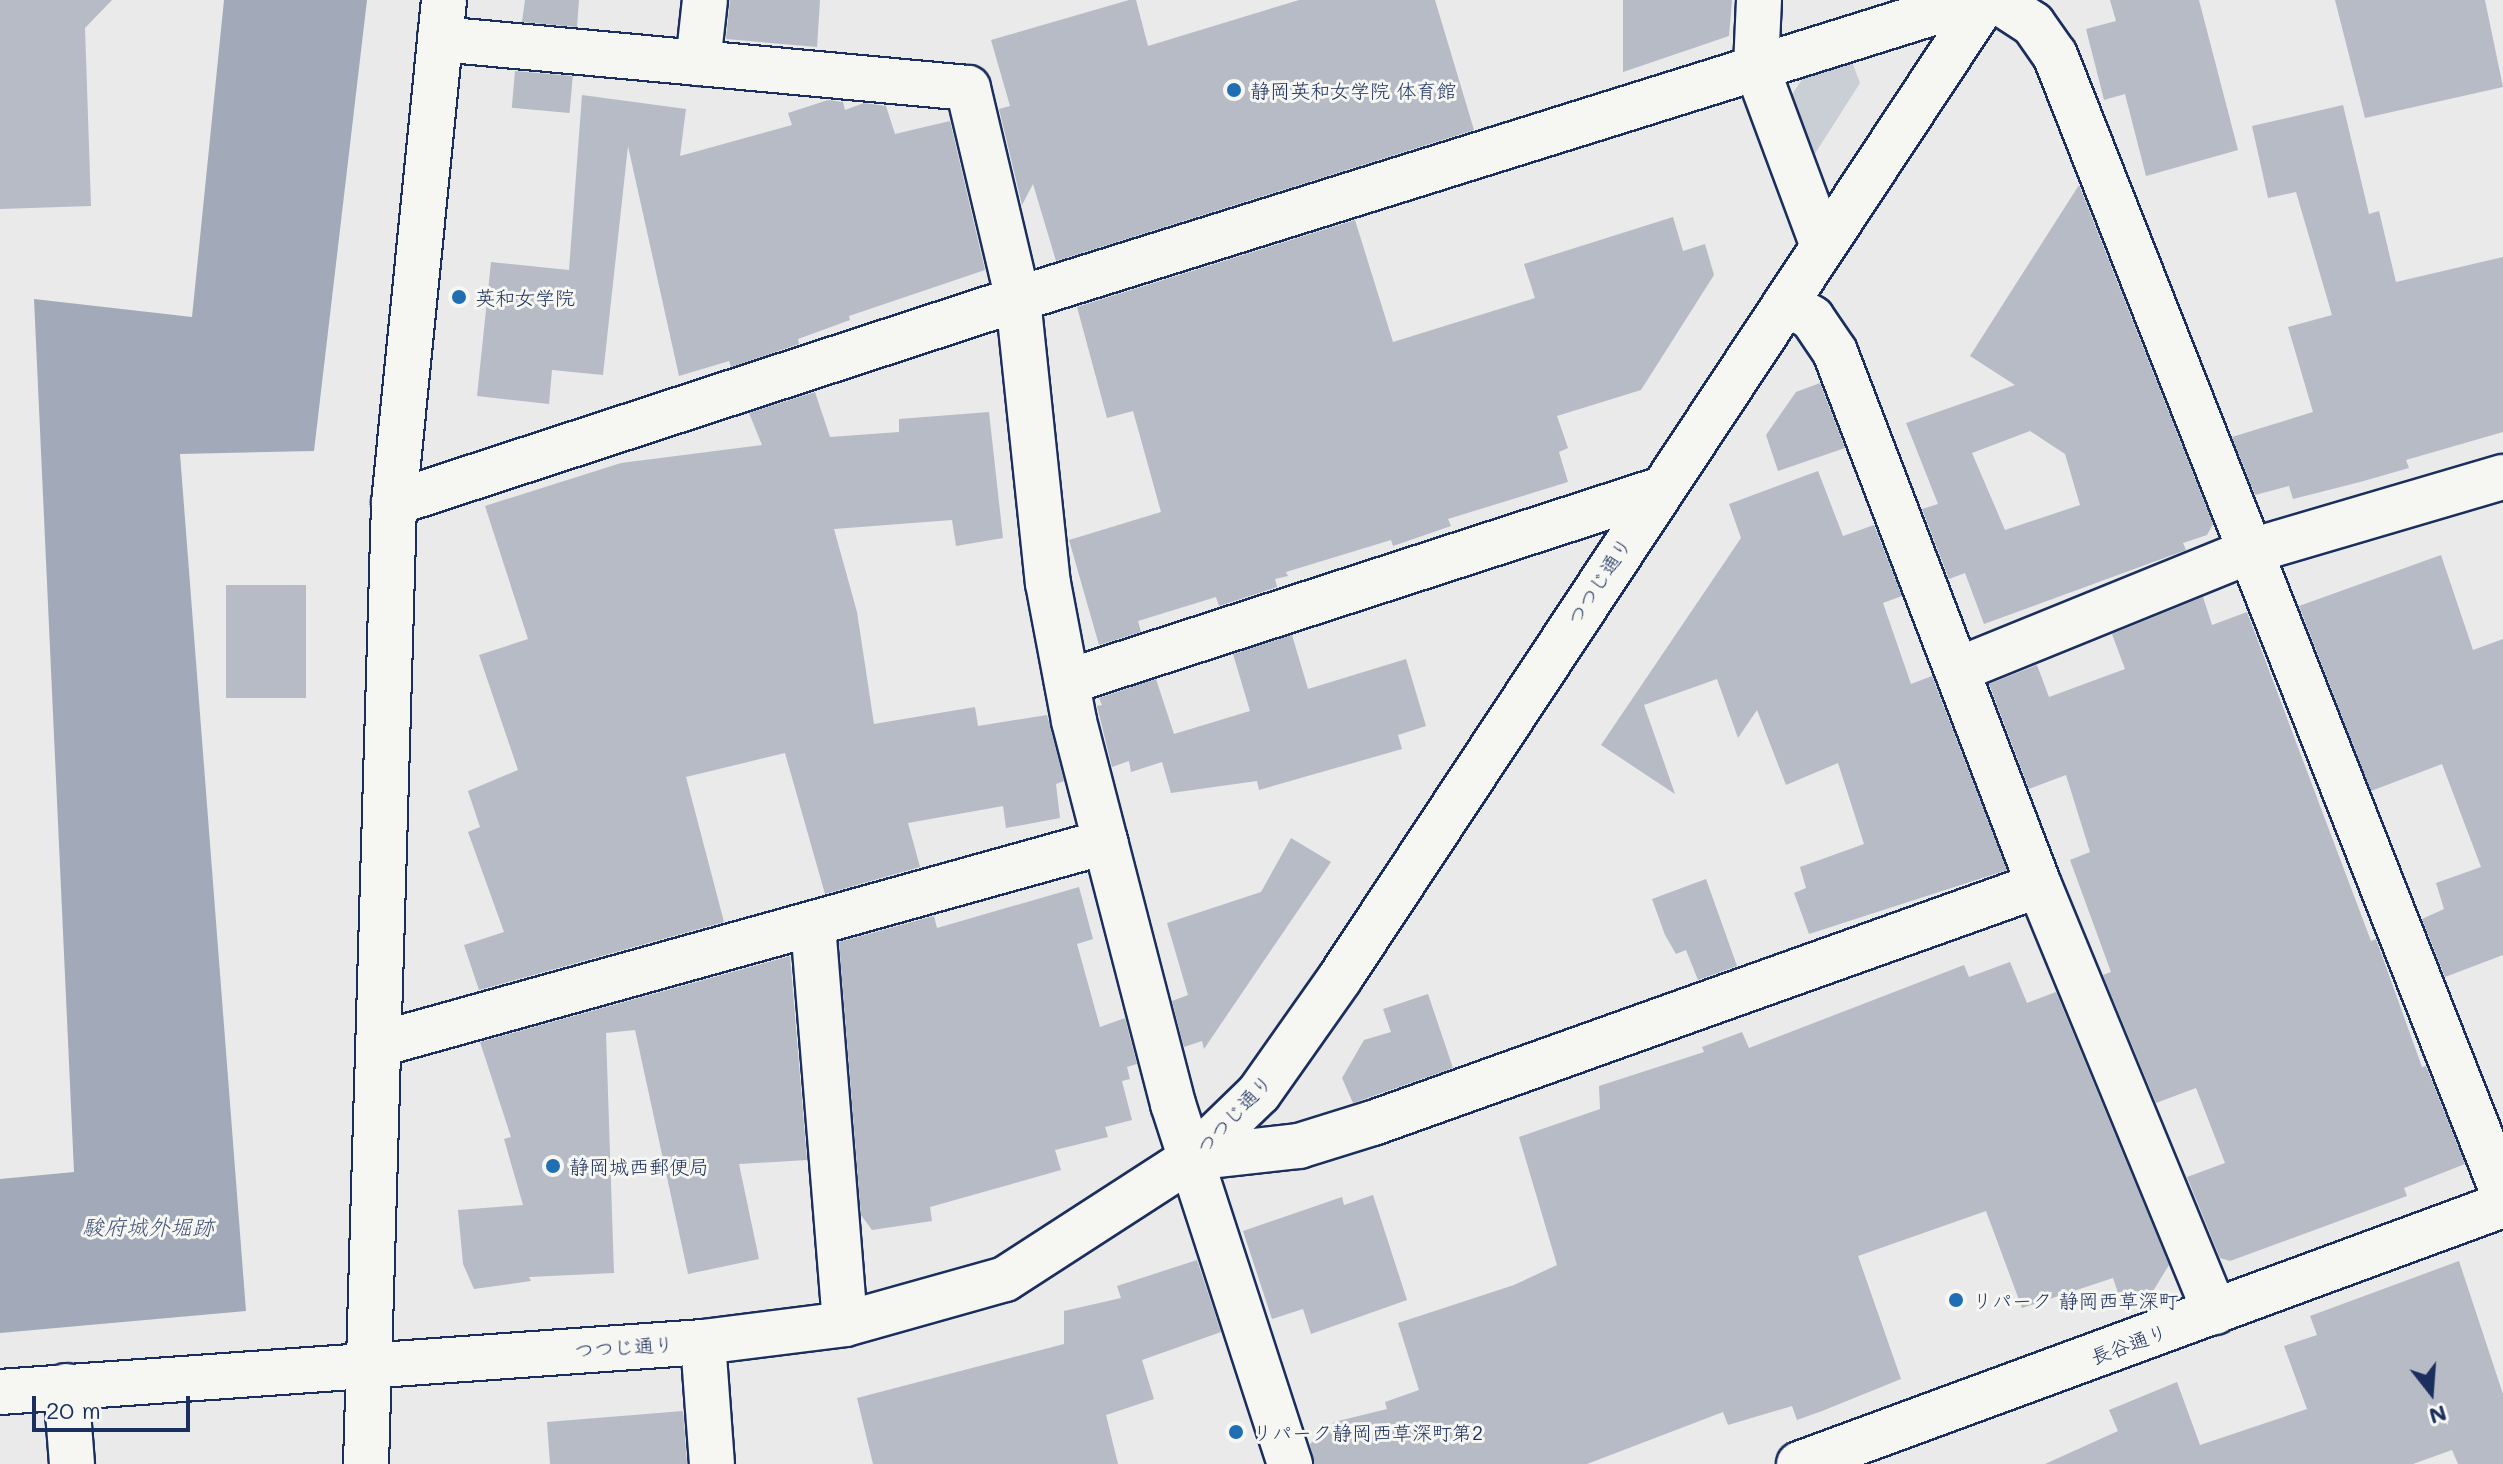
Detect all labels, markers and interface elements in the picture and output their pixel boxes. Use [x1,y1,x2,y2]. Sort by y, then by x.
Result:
place label: 静岡英和女学院 体育館 [1250,78,1456,102]
marker: 静岡英和女学院 体育館 [1225,81,1243,99]
place label: 英和女学院 [475,285,575,309]
marker: 英和女学院 [450,288,468,306]
street label: つつじ通り [1562,533,1636,629]
street label: つつじ通り [1191,1069,1277,1159]
place label: 静岡城西郵便局 [569,1154,709,1178]
marker: 静岡城西郵便局 [544,1157,562,1175]
water label: 駿府城外堀跡 [82,1214,214,1240]
place label: リパーク 静岡西草深町 [1972,1288,2178,1312]
marker: リパーク 静岡西草深町 [1947,1291,1965,1309]
street label: 長谷通り [2087,1319,2171,1369]
street label: つつじ通り [573,1332,675,1362]
north arrow [2391,1352,2471,1432]
scale bar [36,1380,194,1430]
text: 20 m [46,1394,101,1425]
text: N [2426,1399,2450,1432]
place label: リパーク静岡西草深町第2 [1252,1420,1483,1444]
marker: リパーク静岡西草深町第2 [1227,1423,1245,1441]

